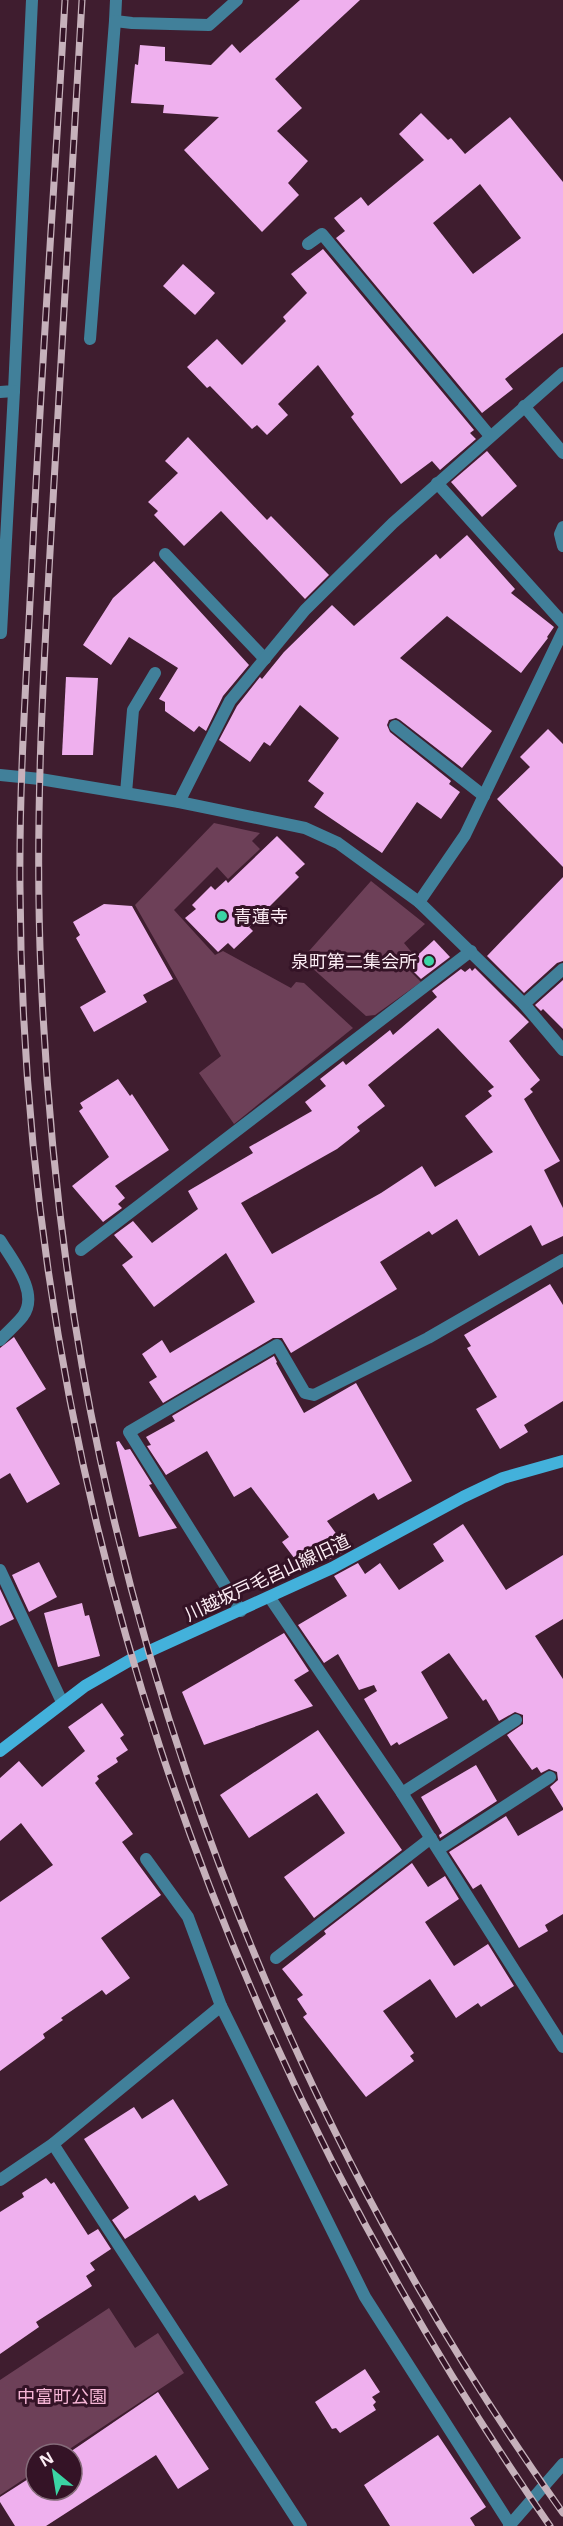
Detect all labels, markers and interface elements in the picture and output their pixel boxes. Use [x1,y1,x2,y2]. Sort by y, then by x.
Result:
place label: 青蓮寺 [234,904,288,928]
marker: 青蓮寺 [215,909,229,923]
place label: 泉町第二集会所 [291,949,417,973]
marker: 泉町第二集会所 [422,954,436,968]
street label: 川越坂戸毛呂山線旧道 [180,1528,354,1626]
park label: 中富町公園 [17,2384,107,2408]
north arrow [24,2442,84,2502]
text: N [35,2446,58,2472]

